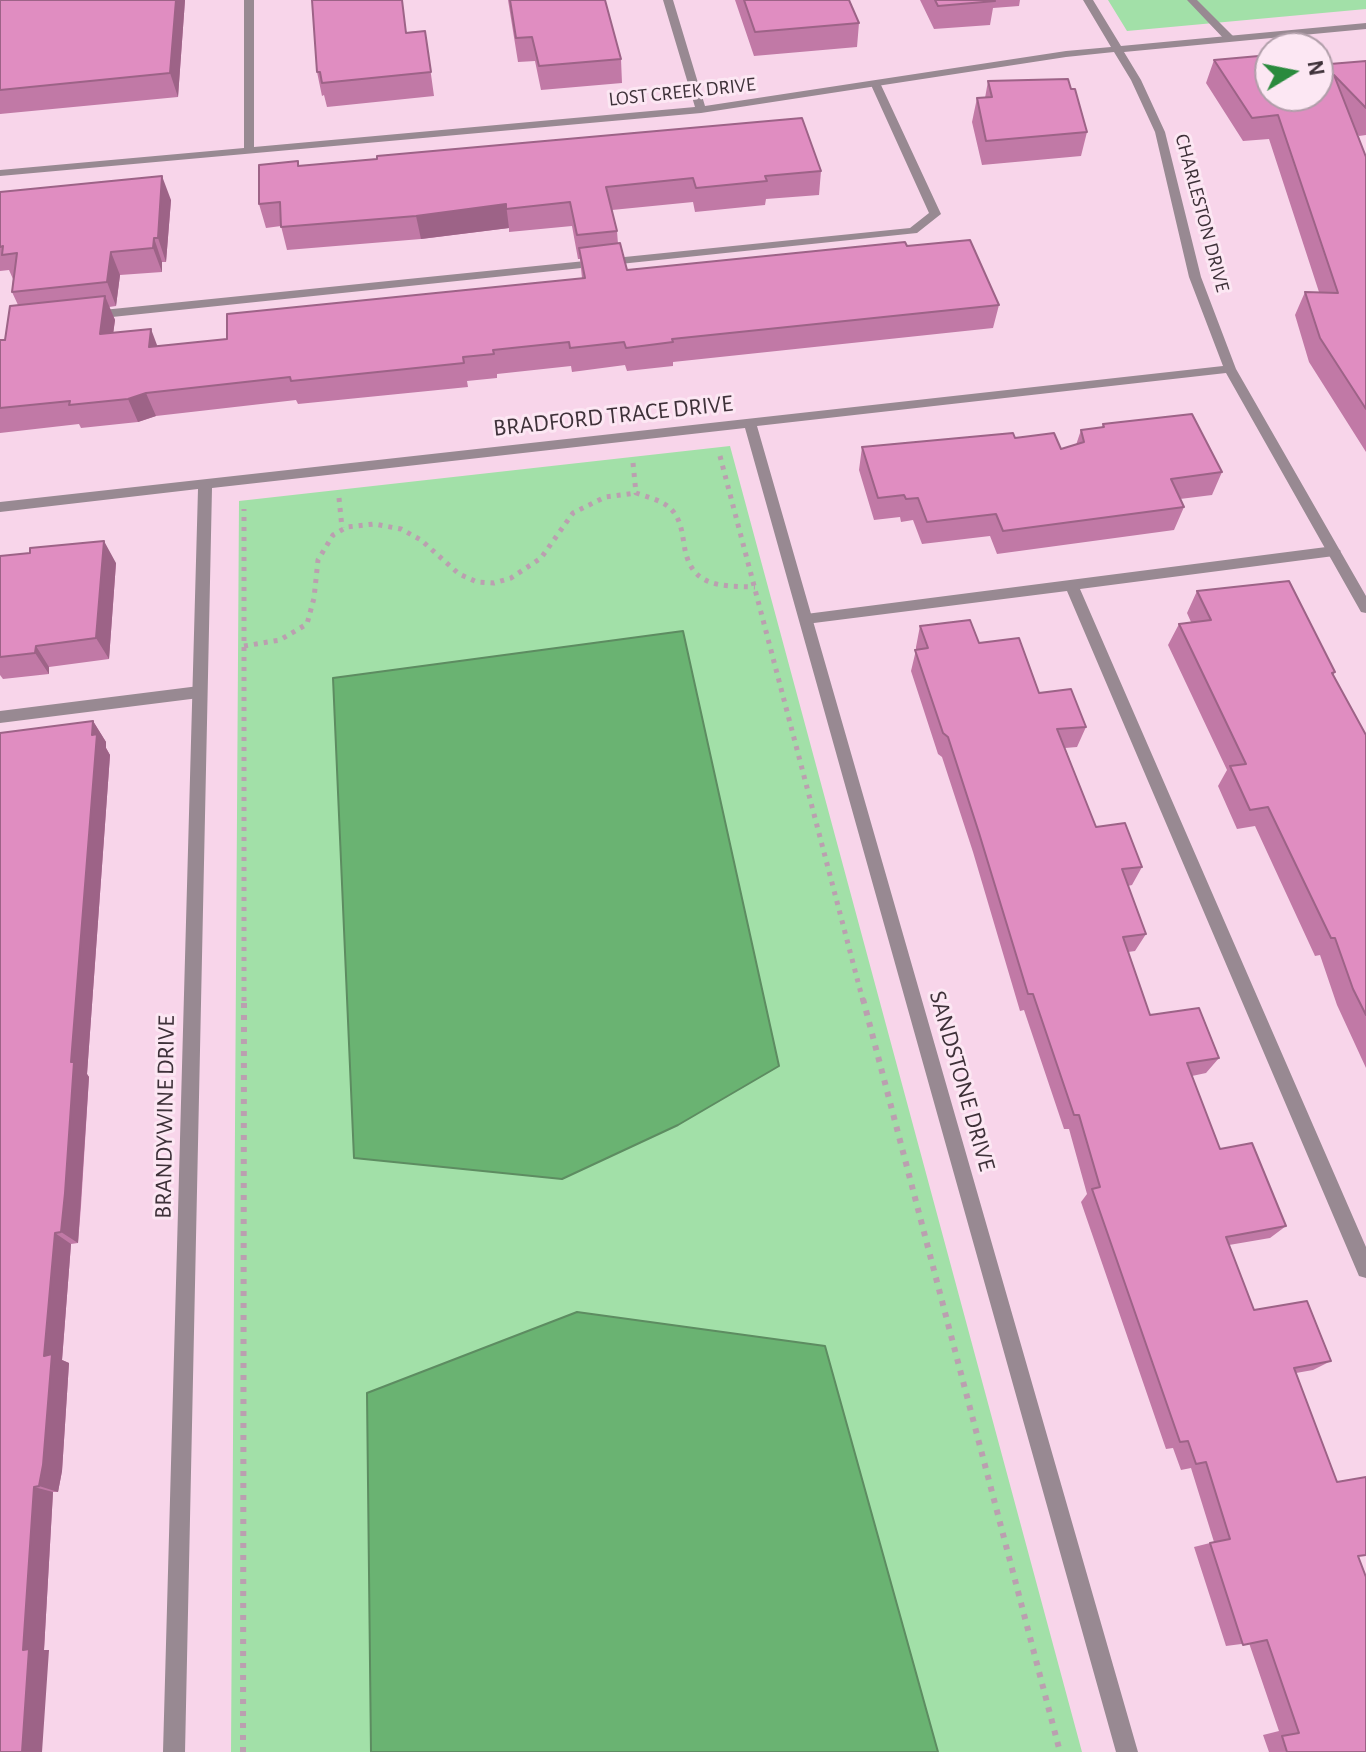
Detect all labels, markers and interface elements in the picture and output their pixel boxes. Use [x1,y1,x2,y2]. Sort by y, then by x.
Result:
north arrow [1254,32,1334,112]
text: N [1304,59,1328,78]
street label: LOST CREEK DRIVE [607,72,757,112]
street label: CHARLESTON DRIVE [1169,131,1235,295]
street label: BRADFORD TRACE DRIVE [492,389,734,443]
street label: SANDSTONE DRIVE [923,988,1001,1174]
street label: BRANDYWINE DRIVE [149,1015,181,1219]

